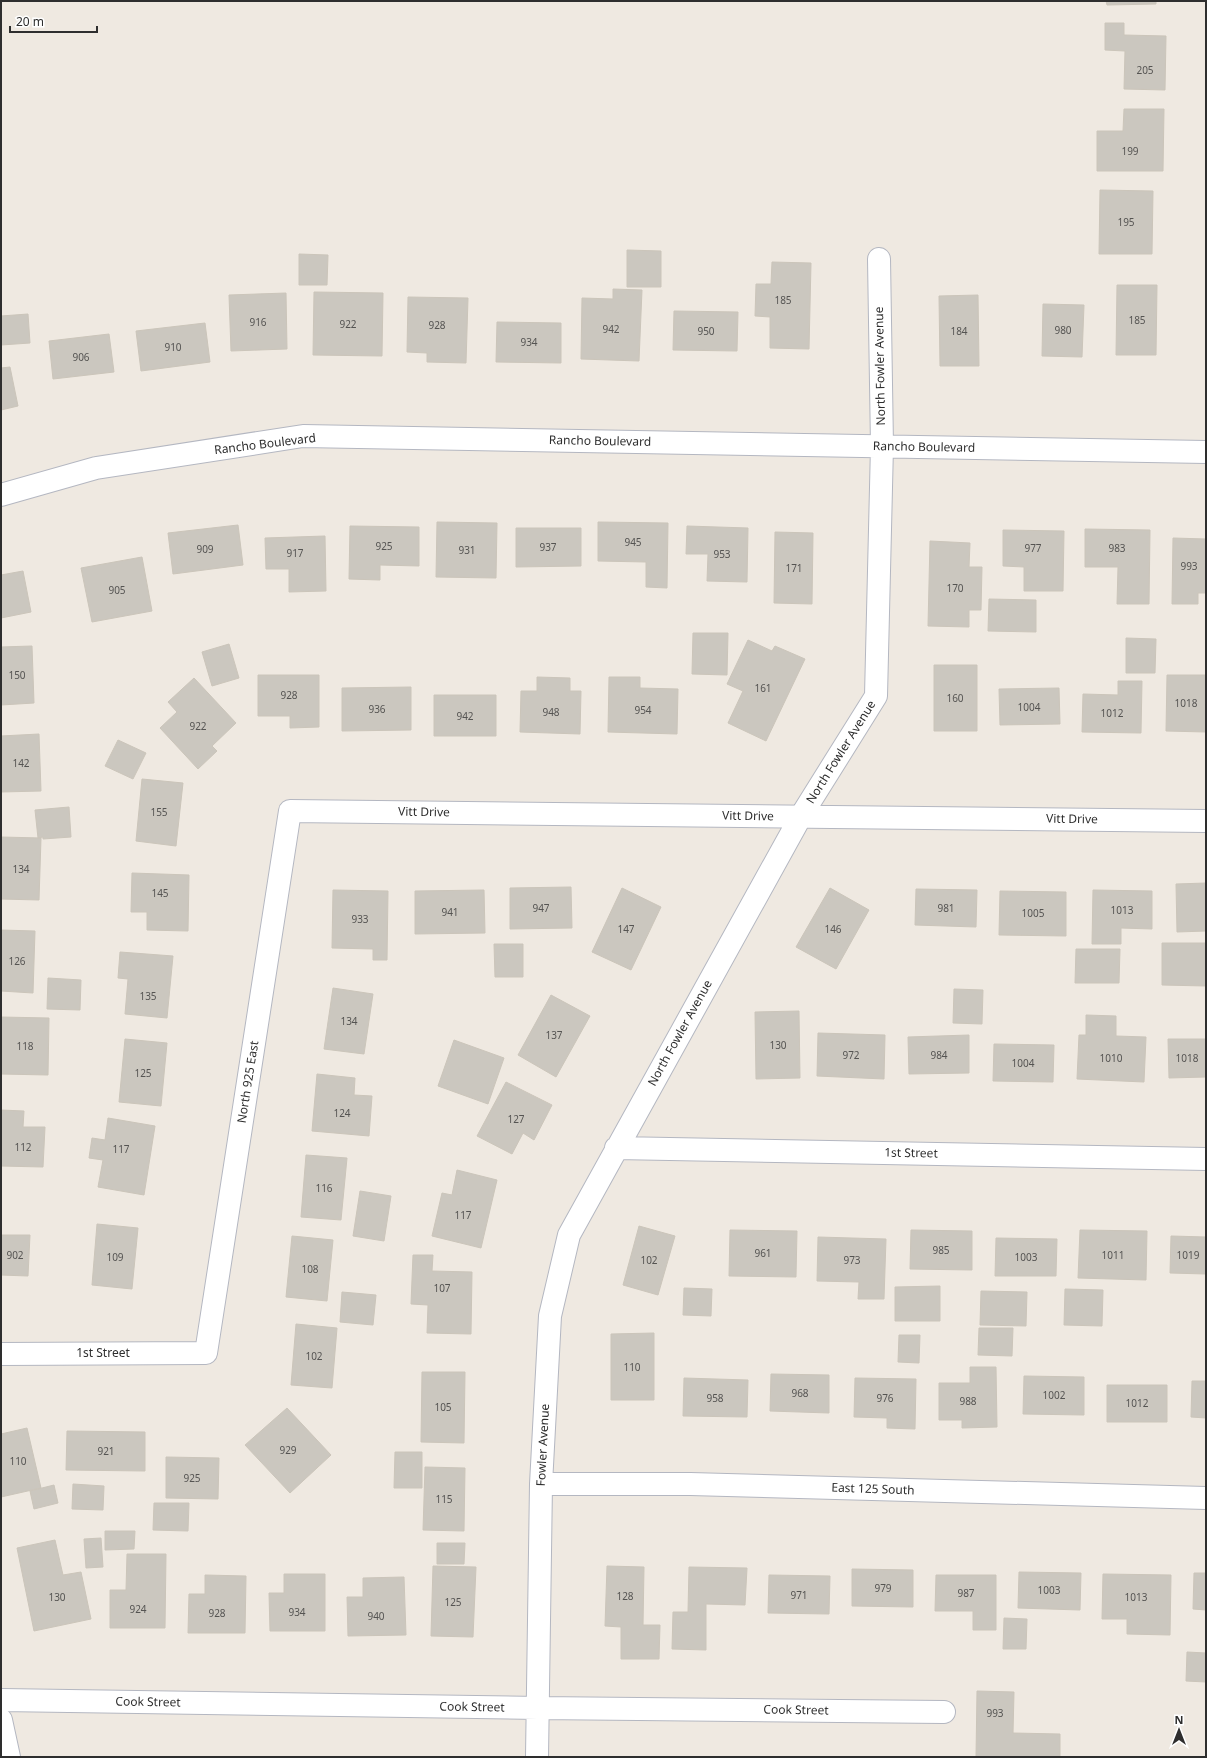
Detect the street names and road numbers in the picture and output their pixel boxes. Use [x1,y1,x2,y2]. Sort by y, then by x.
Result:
street label: North Fowler Avenue [870,306,889,426]
street label: Rancho Boulevard [213,429,317,458]
street label: Rancho Boulevard [549,431,651,450]
street label: Rancho Boulevard [873,437,975,456]
street label: North Fowler Avenue [802,697,879,807]
street label: Vitt Drive [398,803,450,820]
street label: Vitt Drive [722,807,774,824]
street label: Vitt Drive [1046,810,1098,827]
street label: North Fowler Avenue [643,976,716,1089]
street label: North 925 East [233,1039,263,1124]
street label: 1st Street [884,1144,939,1161]
street label: 1st Street [76,1344,130,1361]
street label: Fowler Avenue [532,1403,553,1487]
street label: East 125 South [831,1479,915,1498]
street label: Cook Street [115,1692,181,1711]
street label: Cook Street [439,1697,505,1716]
street label: Cook Street [763,1700,829,1719]

